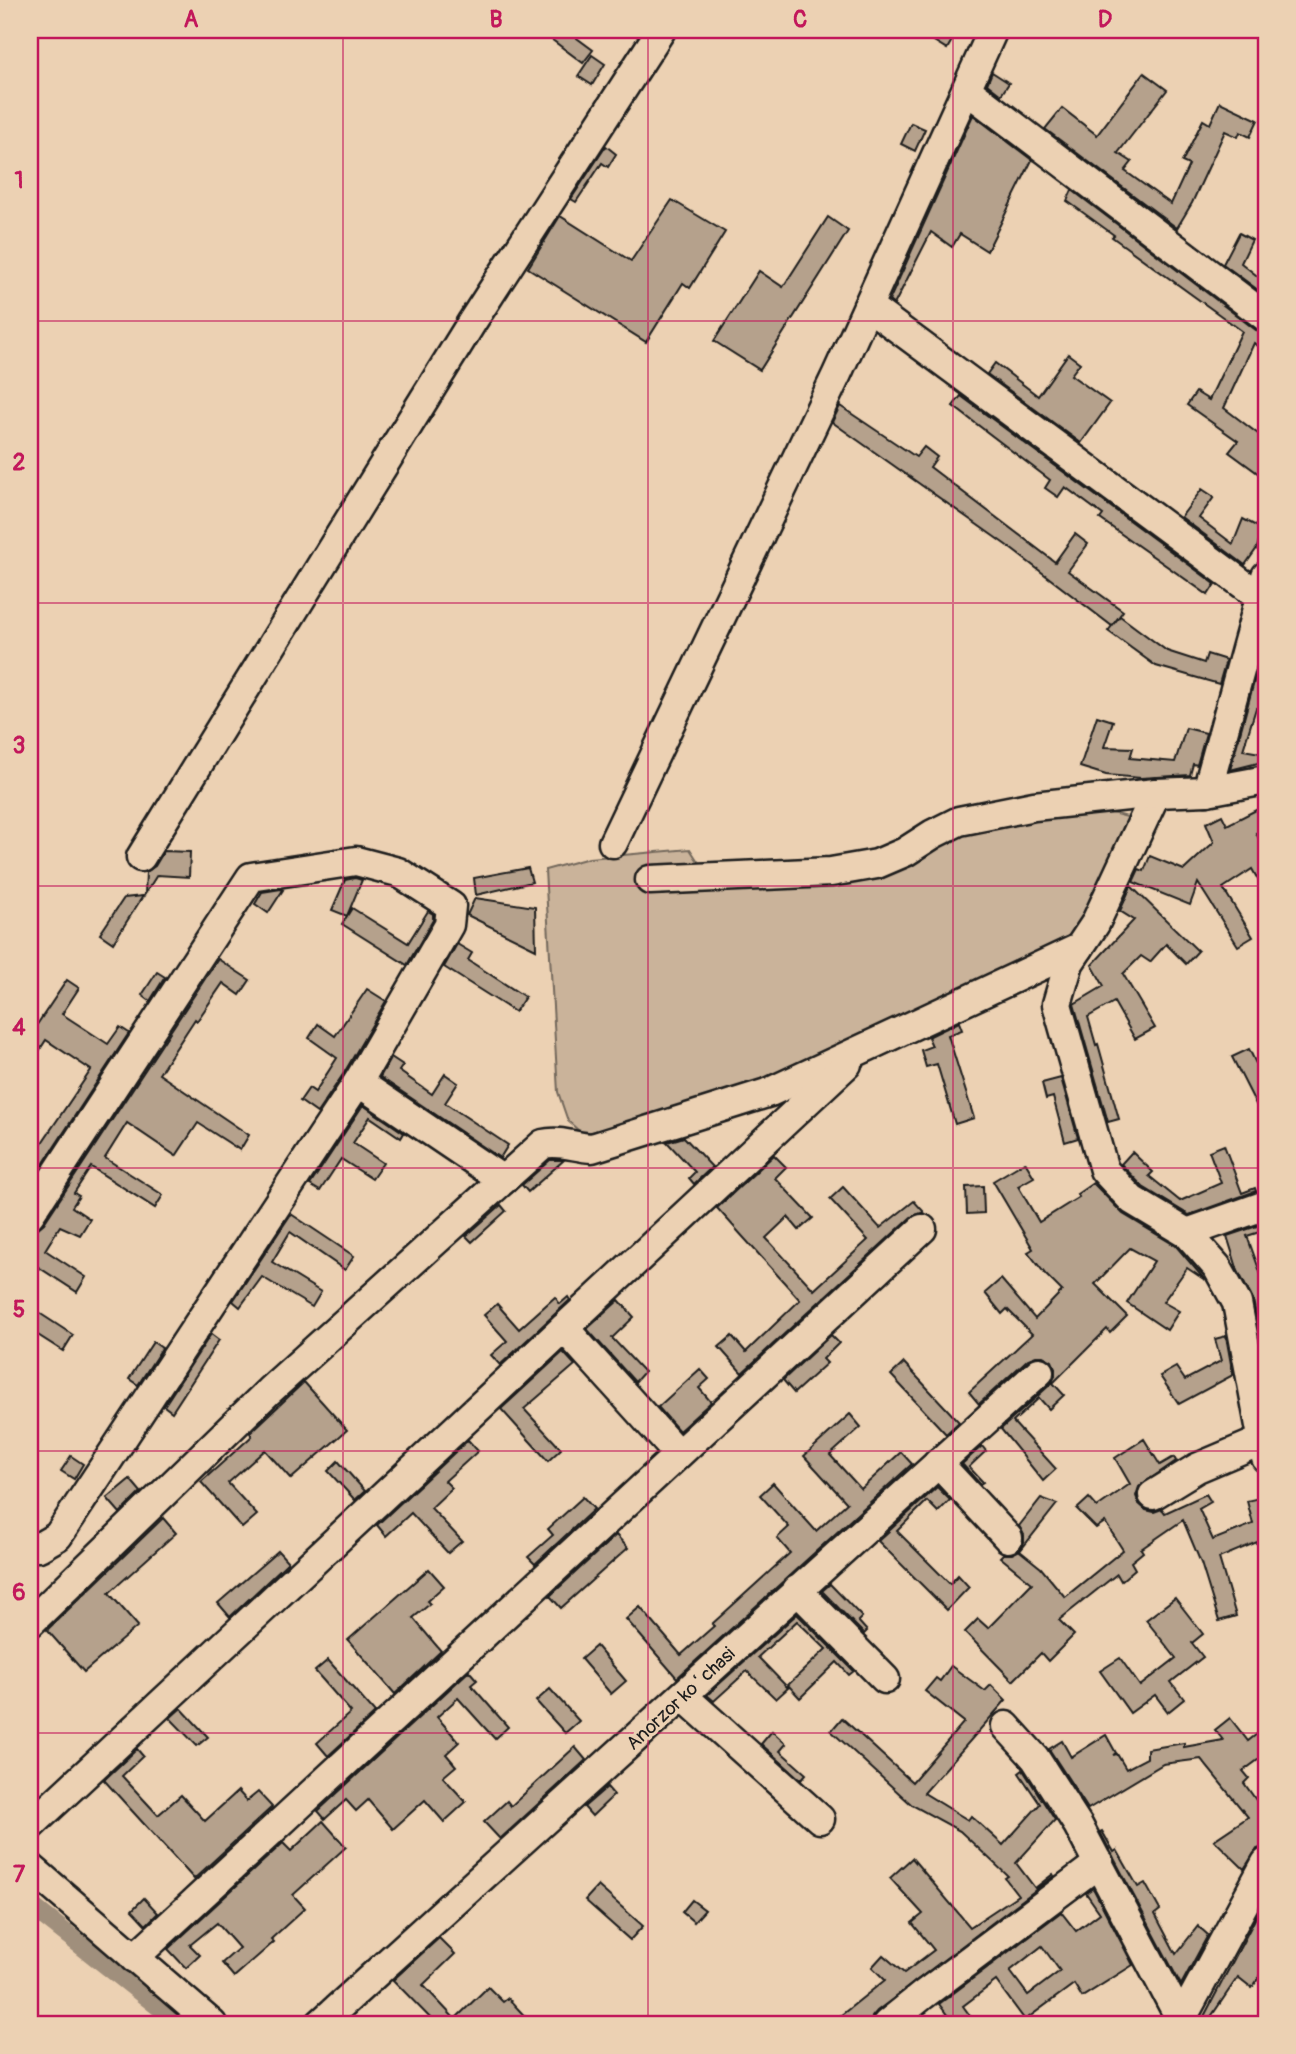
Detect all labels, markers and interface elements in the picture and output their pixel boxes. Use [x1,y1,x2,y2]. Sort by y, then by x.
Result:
text: A [184,5,199,34]
text: B [489,5,503,34]
text: C [793,5,807,34]
text: D [1098,5,1112,34]
text: 1 [15,166,24,195]
text: 2 [13,448,26,477]
text: 3 [13,731,25,760]
text: 4 [12,1013,26,1042]
text: 5 [13,1295,25,1324]
text: 6 [12,1578,26,1607]
street label: Anorzor koʻchasi [621,1642,740,1755]
text: 7 [13,1860,26,1889]

